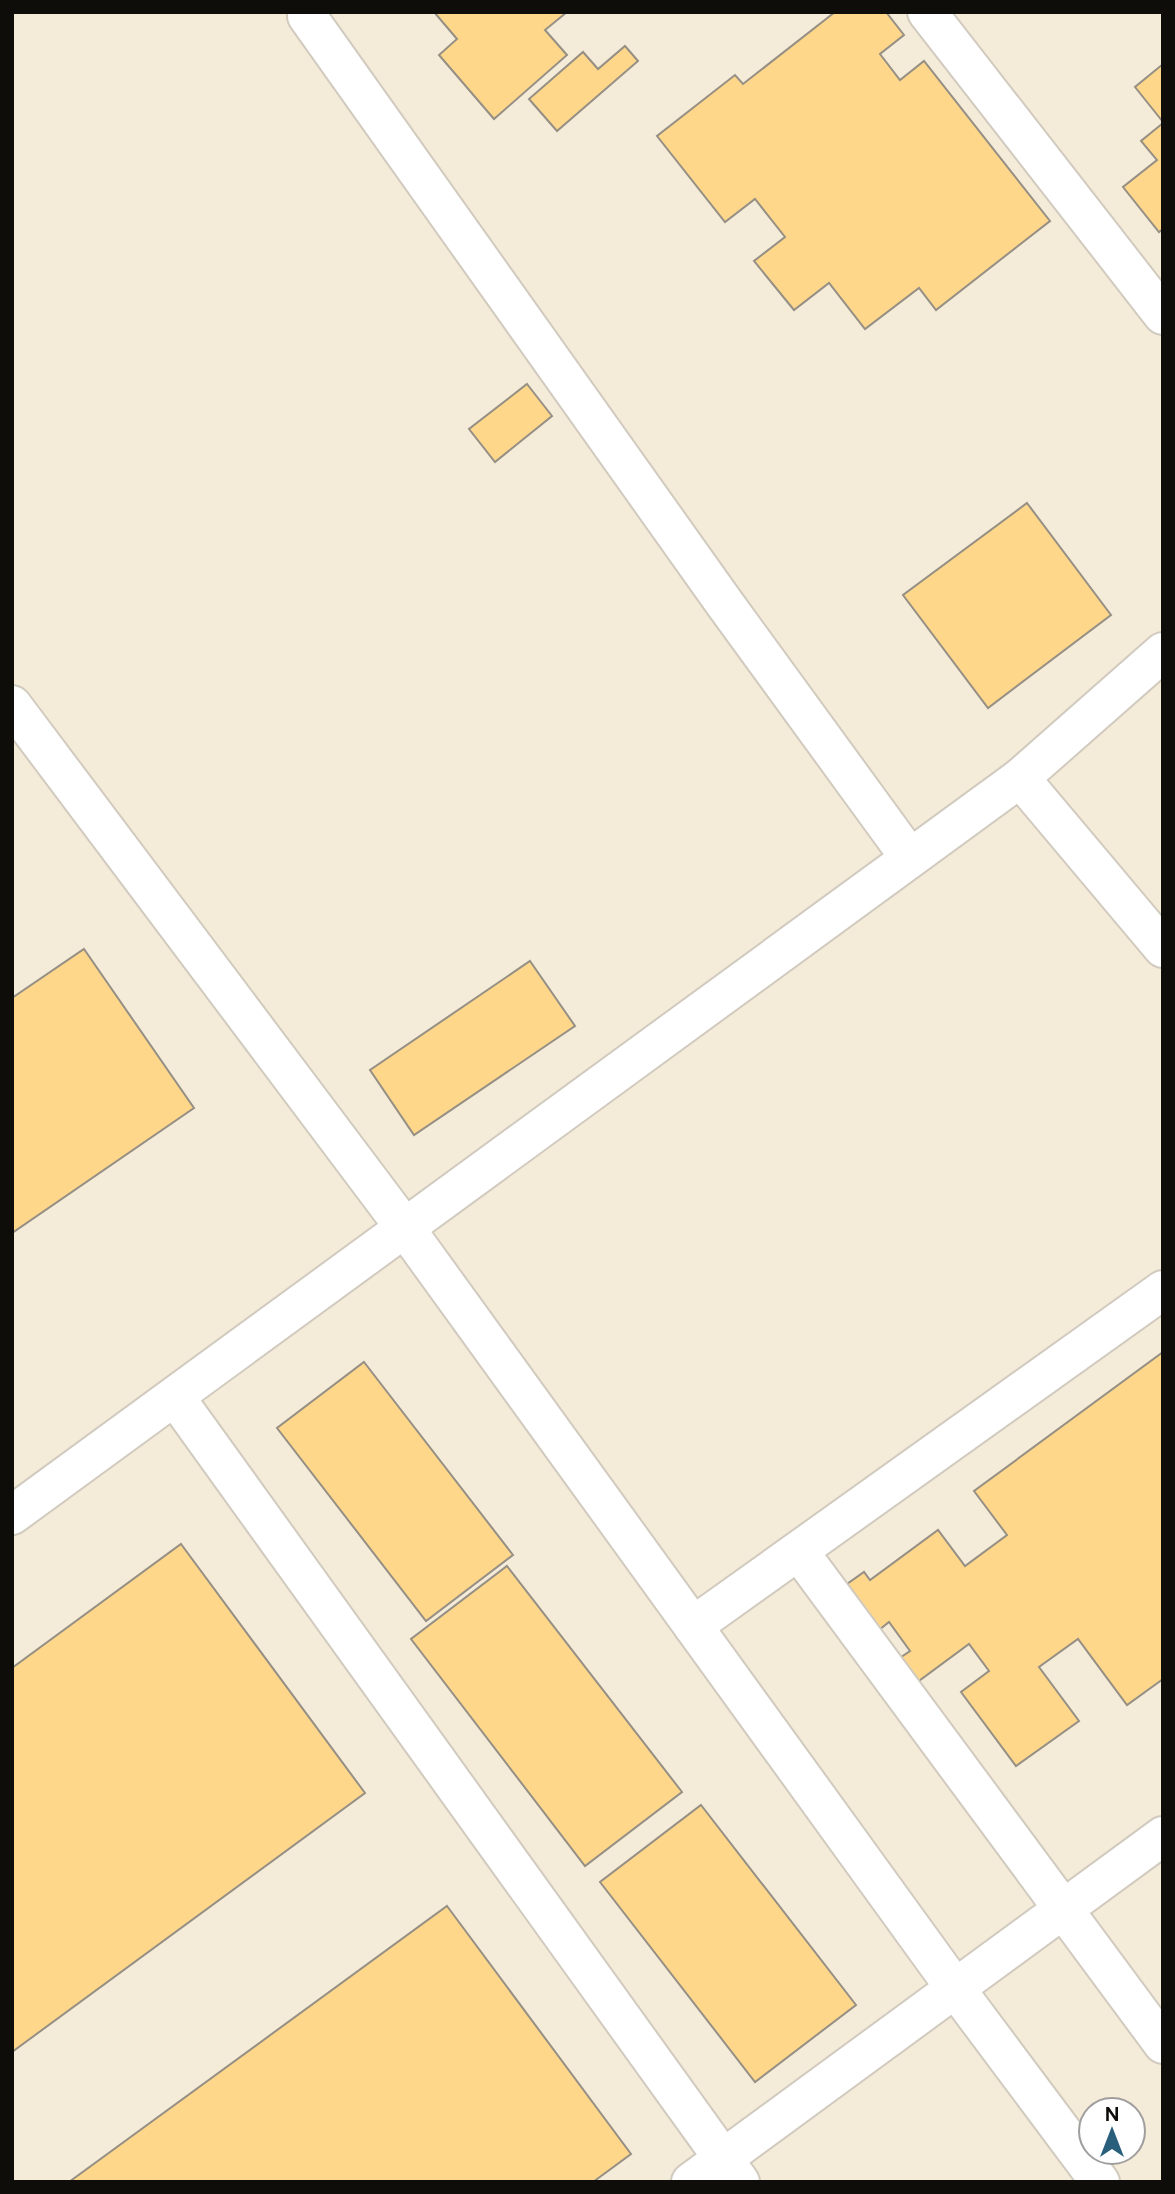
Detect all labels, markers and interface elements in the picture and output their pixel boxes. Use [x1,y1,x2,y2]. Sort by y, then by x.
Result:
north arrow [1077,2096,1147,2166]
text: N [1105,2103,1119,2126]

